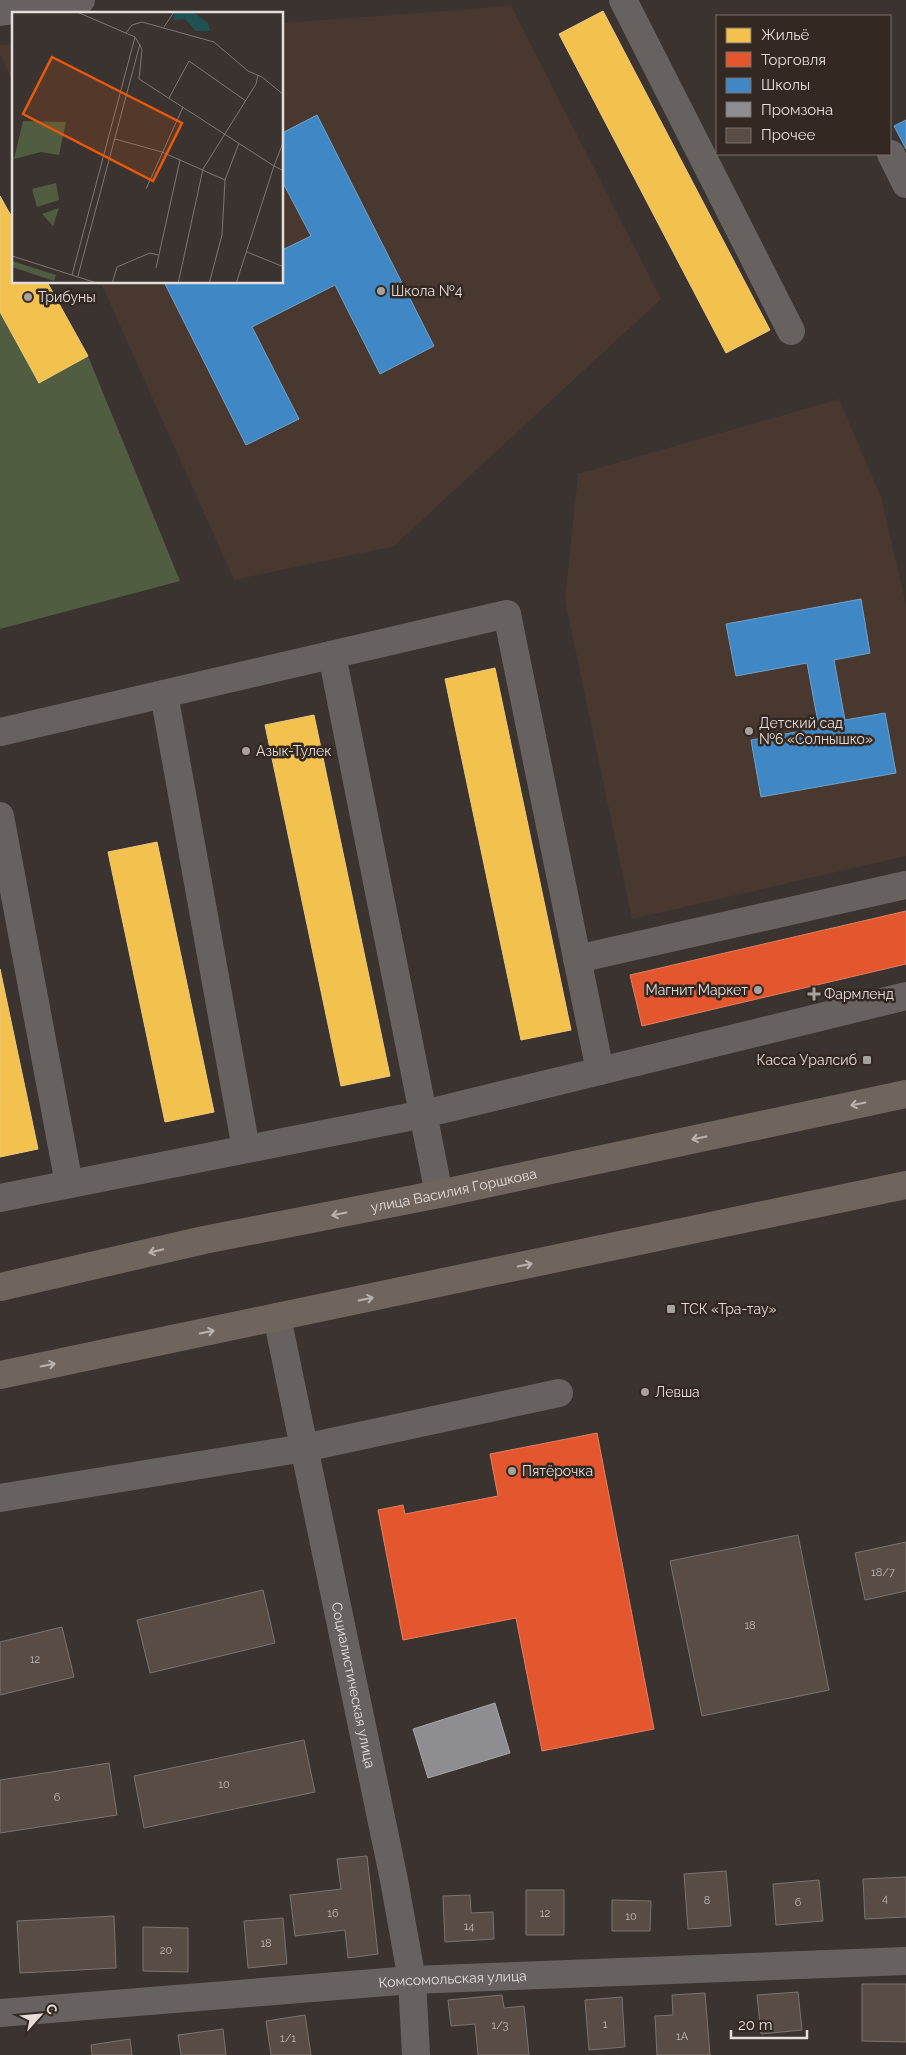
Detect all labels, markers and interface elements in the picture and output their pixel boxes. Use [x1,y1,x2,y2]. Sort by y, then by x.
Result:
inset map [12,12,284,284]
legend [716,15,891,155]
text: Жильё [761,26,810,44]
text: Торговля [761,51,826,69]
text: Школы [761,76,810,94]
text: Промзона [761,101,833,119]
text: Прочее [761,126,815,144]
place label: Школа №4 [391,283,463,299]
marker: Школа №4 [375,285,387,297]
place label: Трибуны [38,289,96,305]
marker: Трибуны [22,291,34,303]
place label: Детский сад №6 «Солнышко» [759,715,873,747]
marker: Детский сад №6 «Солнышко» [743,725,755,737]
place label: Азык-Тулек [256,743,332,759]
marker: Азык-Тулек [240,745,252,757]
place label: Магнит Маркет [645,982,748,998]
marker: Магнит Маркет [752,984,764,996]
place label: Фармленд [824,986,894,1002]
marker: Фармленд [808,988,820,1000]
place label: Касса Уралсиб [757,1052,857,1068]
marker: Касса Уралсиб [861,1054,873,1066]
one-way arrow [851,1100,867,1109]
one-way arrow [692,1134,708,1144]
street label: улица Василия Горшкова [369,1165,538,1215]
one-way arrow [332,1209,348,1219]
one-way arrow [149,1247,165,1256]
one-way arrow [516,1260,532,1269]
one-way arrow [357,1293,373,1303]
place label: ТСК «Тра-тау» [681,1301,777,1317]
marker: ТСК «Тра-тау» [665,1303,677,1315]
one-way arrow [198,1327,214,1336]
one-way arrow [39,1360,55,1369]
place label: Левша [655,1384,700,1400]
marker: Левша [639,1386,651,1398]
place label: Пятёрочка [522,1463,593,1479]
marker: Пятёрочка [506,1465,518,1477]
house number: 18/7 [871,1566,895,1579]
street label: Социалистическая улица [328,1601,379,1770]
house number: 18 [744,1619,756,1632]
house number: 12 [30,1653,40,1666]
house number: 10 [218,1778,230,1791]
house number: 6 [54,1791,61,1804]
house number: 4 [882,1892,888,1905]
house number: 8 [704,1894,710,1907]
house number: 6 [795,1896,802,1909]
house number: 16 [327,1907,339,1920]
house number: 12 [540,1907,550,1920]
house number: 10 [625,1910,637,1923]
house number: 14 [464,1920,474,1933]
house number: 18 [260,1937,272,1950]
house number: 20 [160,1944,172,1957]
street label: Комсомольская улица [378,1968,527,1991]
north arrow [15,1990,65,2040]
text: С [42,2001,61,2017]
scale bar [731,2008,807,2040]
text: 20 m [738,2016,773,2034]
house number: 1 [603,2018,608,2031]
house number: 1/3 [492,2019,509,2032]
house number: 1А [676,2030,689,2043]
house number: 1/1 [280,2032,296,2045]

